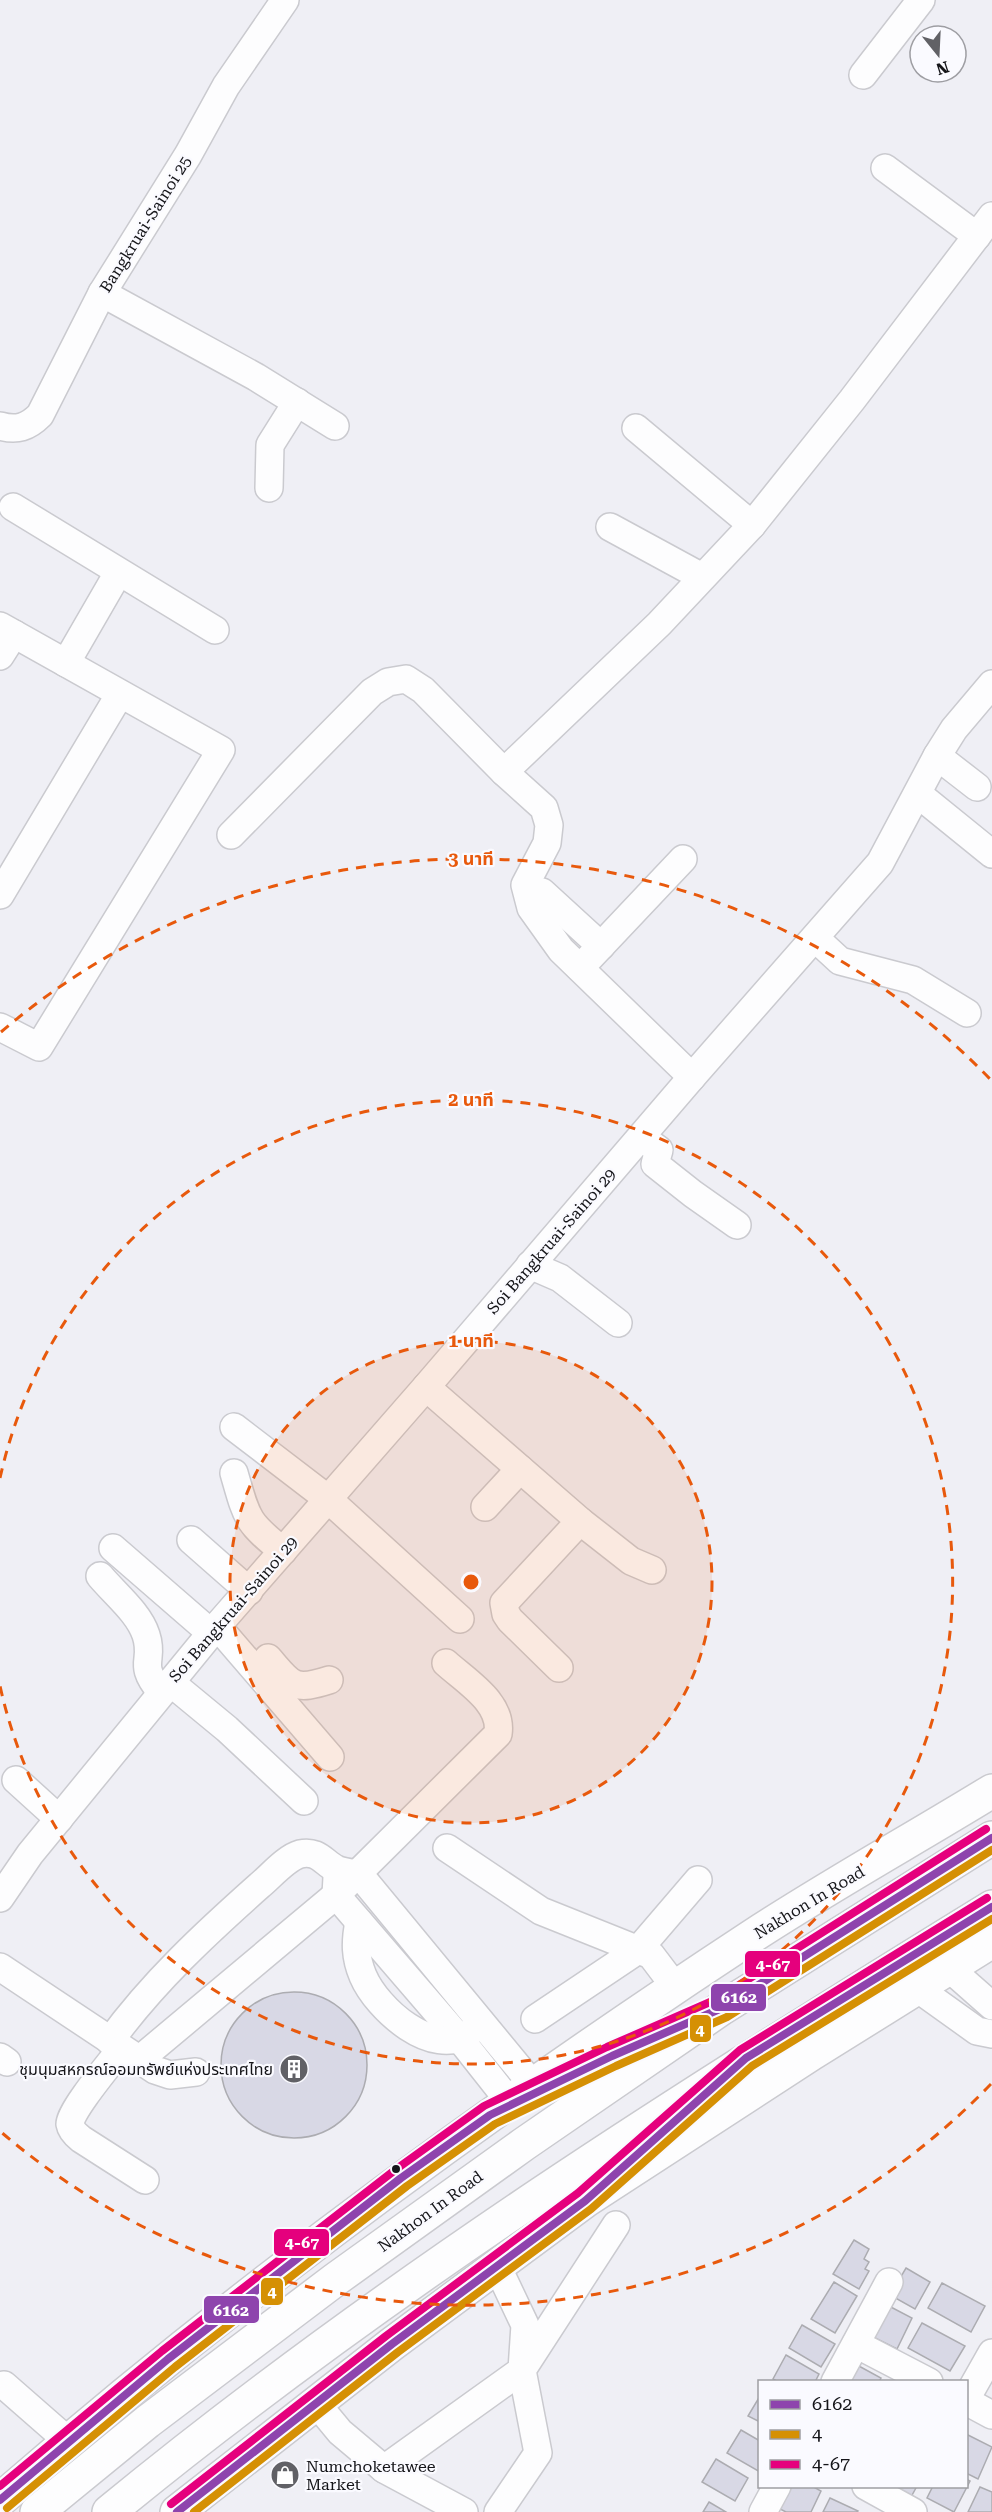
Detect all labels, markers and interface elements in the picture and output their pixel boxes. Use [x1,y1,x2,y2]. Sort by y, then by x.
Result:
north arrow [908,24,968,84]
text: N [934,57,951,79]
street label: Bangkruai-Sainoi 25 [96,153,195,296]
text: 3 นาที [448,848,494,869]
text: 2 นาที [448,1089,494,1110]
street label: Soi Bangkruai-Sainoi 29 [483,1165,620,1318]
text: 1 นาที [448,1330,494,1351]
street label: Soi Bangkruai-Sainoi 29 [165,1533,302,1686]
centre of rings [461,1572,481,1592]
street label: Nakhon In Road [751,1862,868,1943]
line badge: 4-67 [744,1950,801,1978]
text: 4-67 [756,1955,790,1974]
line badge: 6162 [710,1983,767,2012]
text: 6162 [721,1988,757,2007]
line badge: 4 [689,2014,712,2043]
text: 4 [696,2020,705,2039]
building icon: ชุมนุมสหกรณ์ออมทรัพย์แห่งประเทศไทย [278,2053,310,2085]
place label: ชุมนุมสหกรณ์ออมทรัพย์แห่งประเทศไทย [19,2060,273,2079]
unlabelled marker [390,2163,402,2175]
street label: Nakhon In Road [374,2167,487,2256]
line badge: 4-67 [273,2228,330,2257]
text: 4-67 [285,2233,319,2252]
line badge: 4 [260,2277,284,2306]
text: 4 [268,2282,277,2301]
line badge: 6162 [203,2295,260,2324]
text: 6162 [213,2301,249,2320]
legend [758,2380,968,2488]
text: 6162 [812,2393,852,2414]
text: 4 [812,2423,822,2444]
text: 4-67 [812,2453,850,2474]
place label: Numchoketawee Market [306,2457,436,2494]
shop icon: Numchoketawee Market [269,2459,301,2491]

